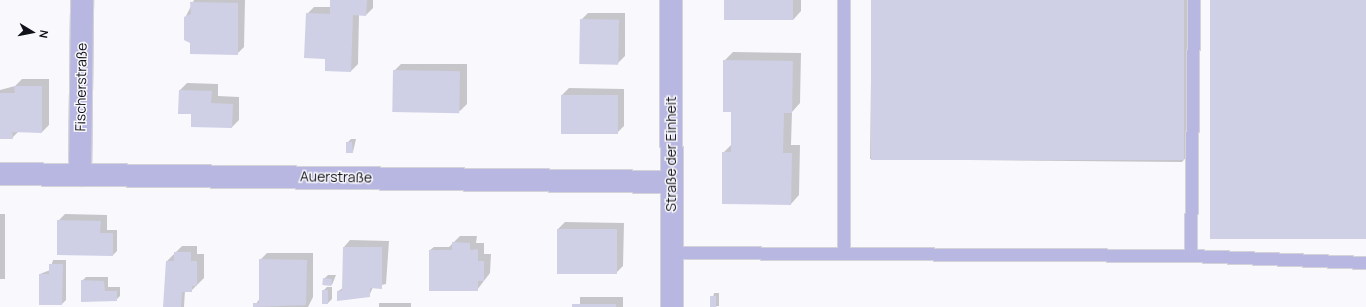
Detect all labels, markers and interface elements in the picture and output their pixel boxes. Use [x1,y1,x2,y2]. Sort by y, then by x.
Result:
north arrow [12,12,52,52]
text: N [36,29,52,39]
street label: Fischerstraße [72,42,90,132]
street label: Straße der Einheit [663,96,679,212]
street label: Auerstraße [300,168,372,186]

